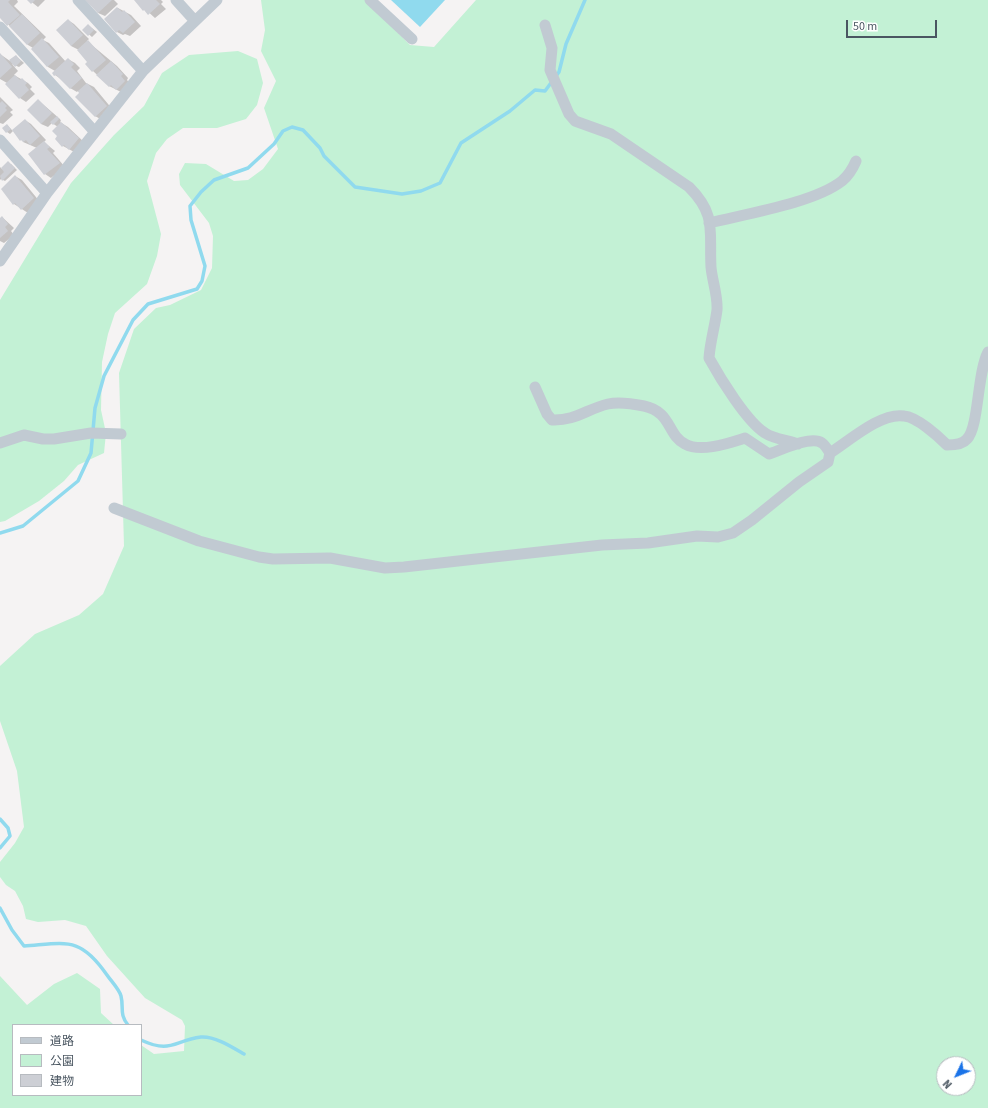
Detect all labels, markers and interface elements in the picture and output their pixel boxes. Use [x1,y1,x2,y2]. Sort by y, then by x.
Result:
scale bar [848,12,939,38]
text: 50 m [853,18,877,35]
legend [12,1024,142,1096]
text: 道路 [50,1033,74,1050]
text: 公園 [50,1053,74,1070]
north arrow [936,1056,976,1096]
text: 建物 [50,1073,74,1090]
text: N [940,1076,956,1092]

